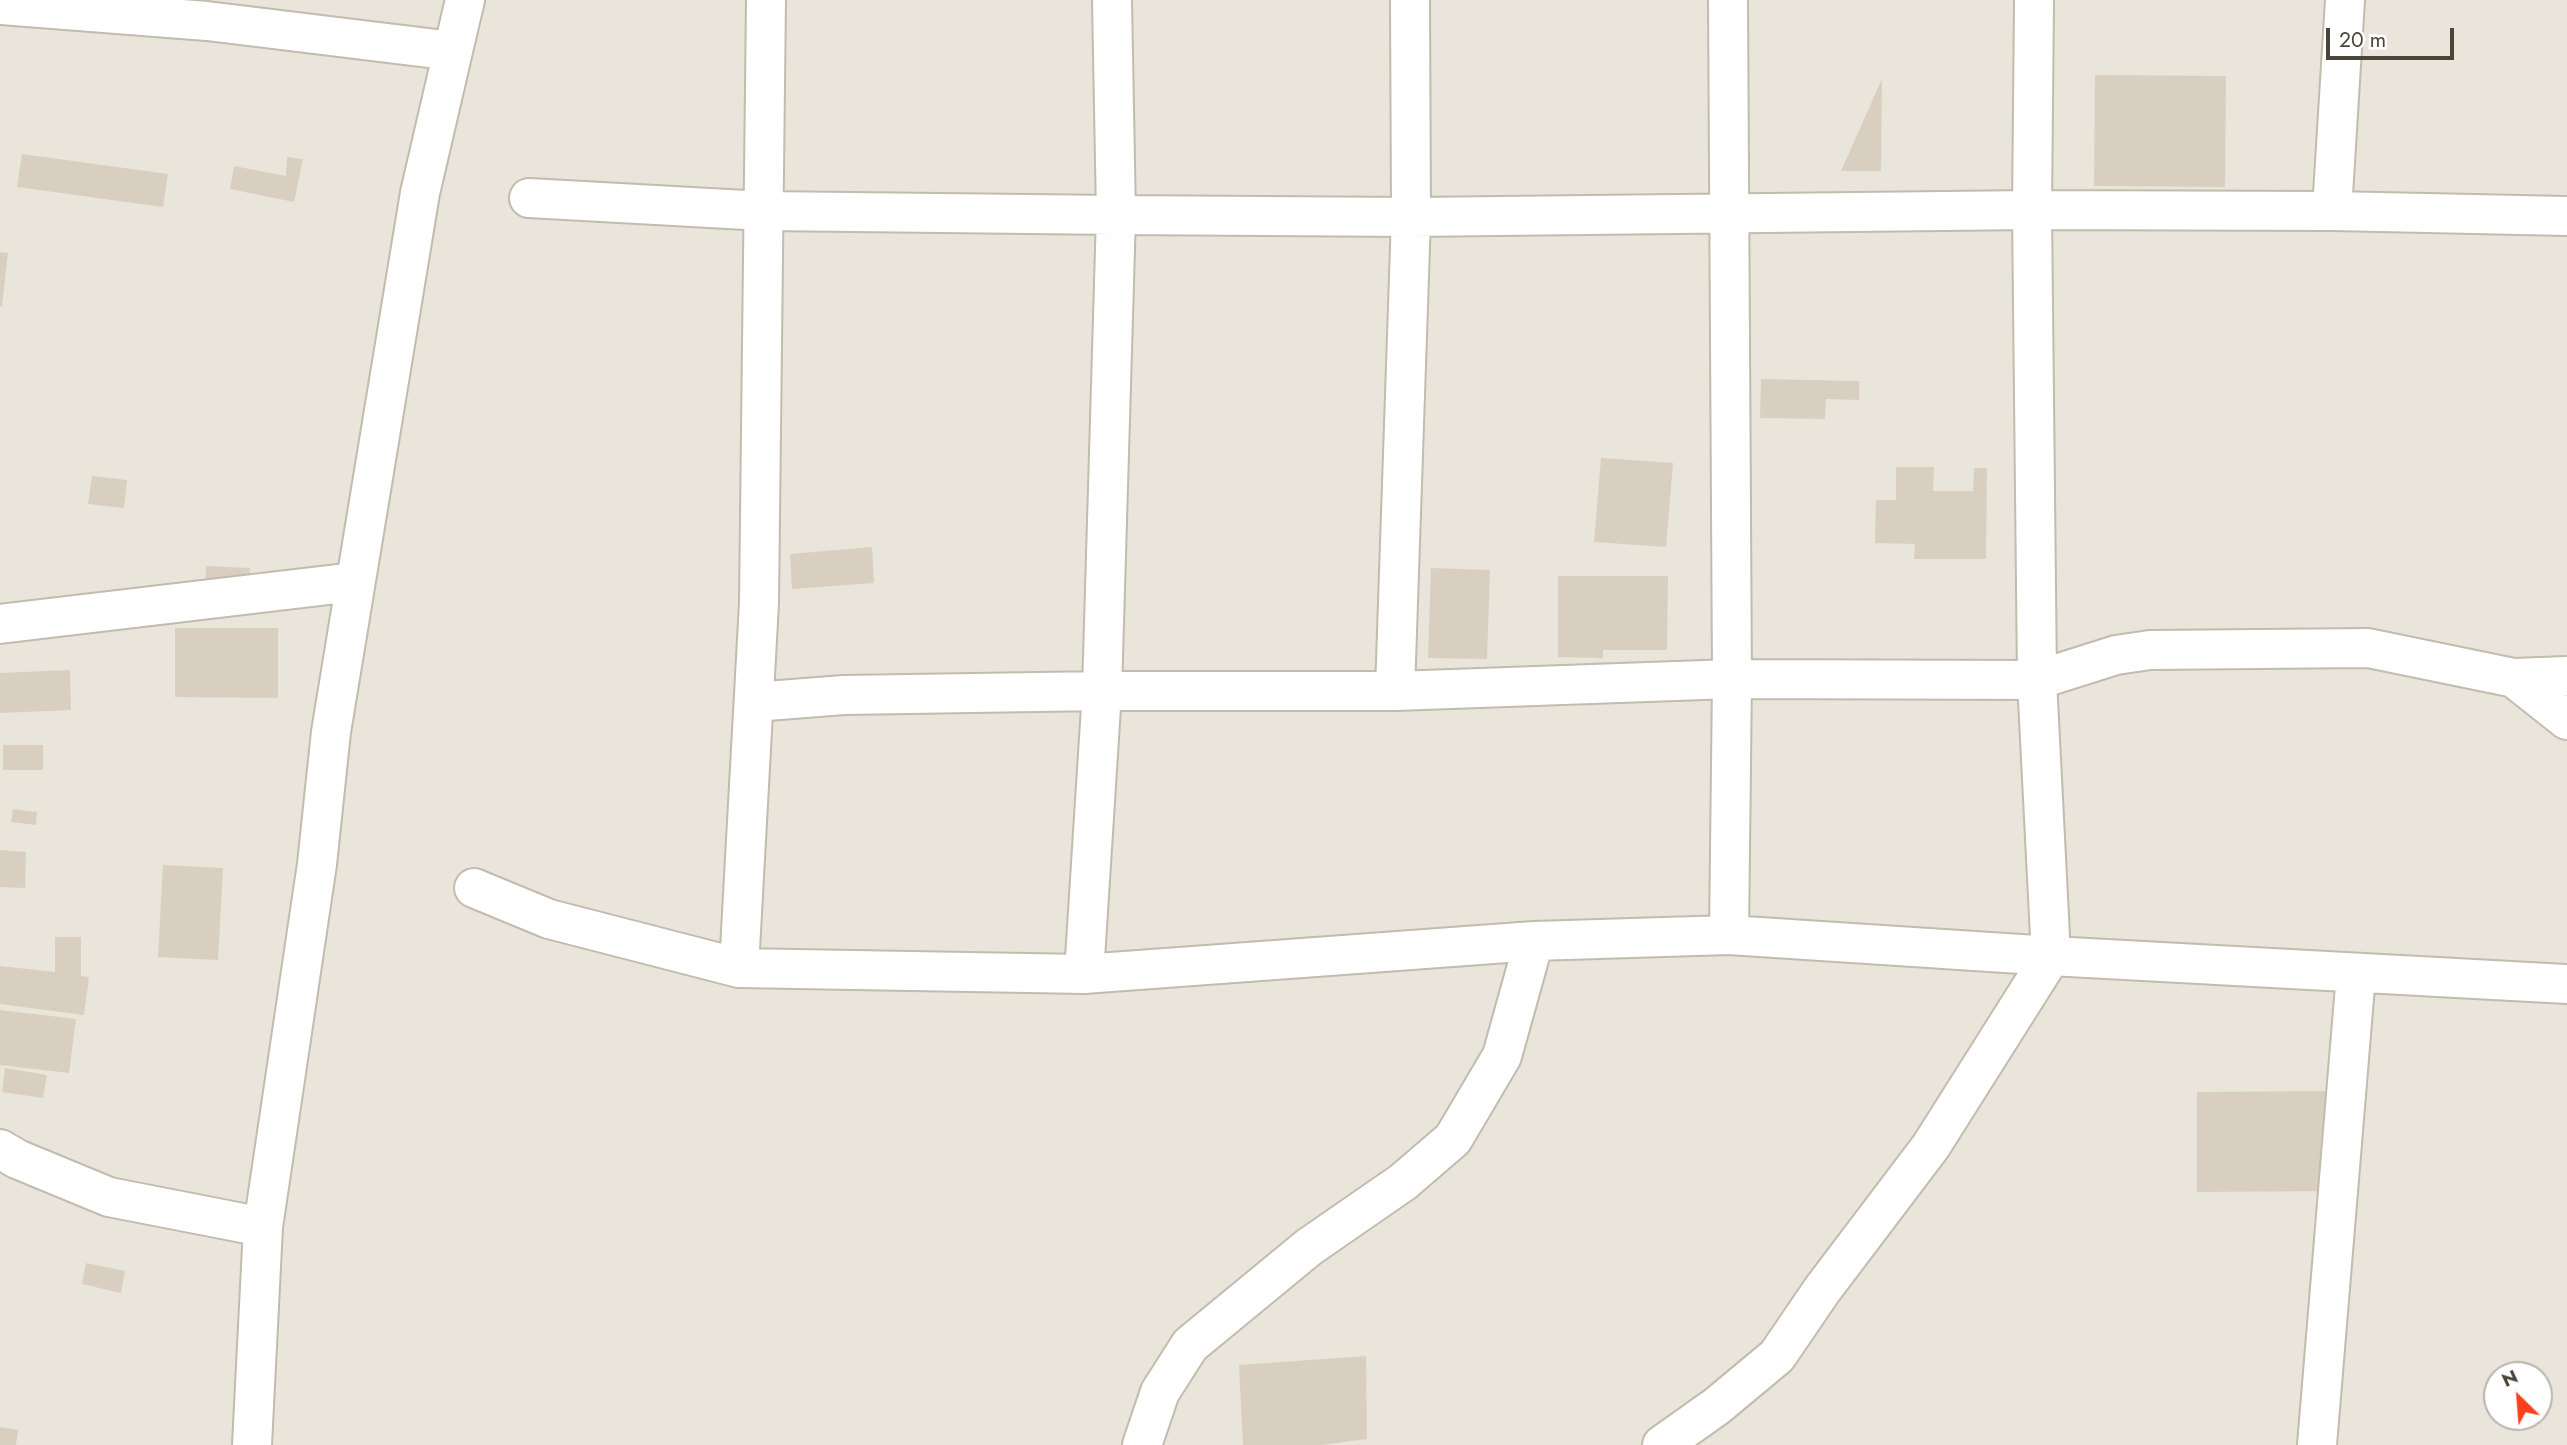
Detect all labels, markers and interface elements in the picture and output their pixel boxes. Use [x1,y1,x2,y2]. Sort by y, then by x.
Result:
scale bar [2329,14,2457,58]
text: 20 m [2339,25,2386,55]
north arrow [2483,1361,2553,1431]
text: N [2497,1363,2522,1394]

